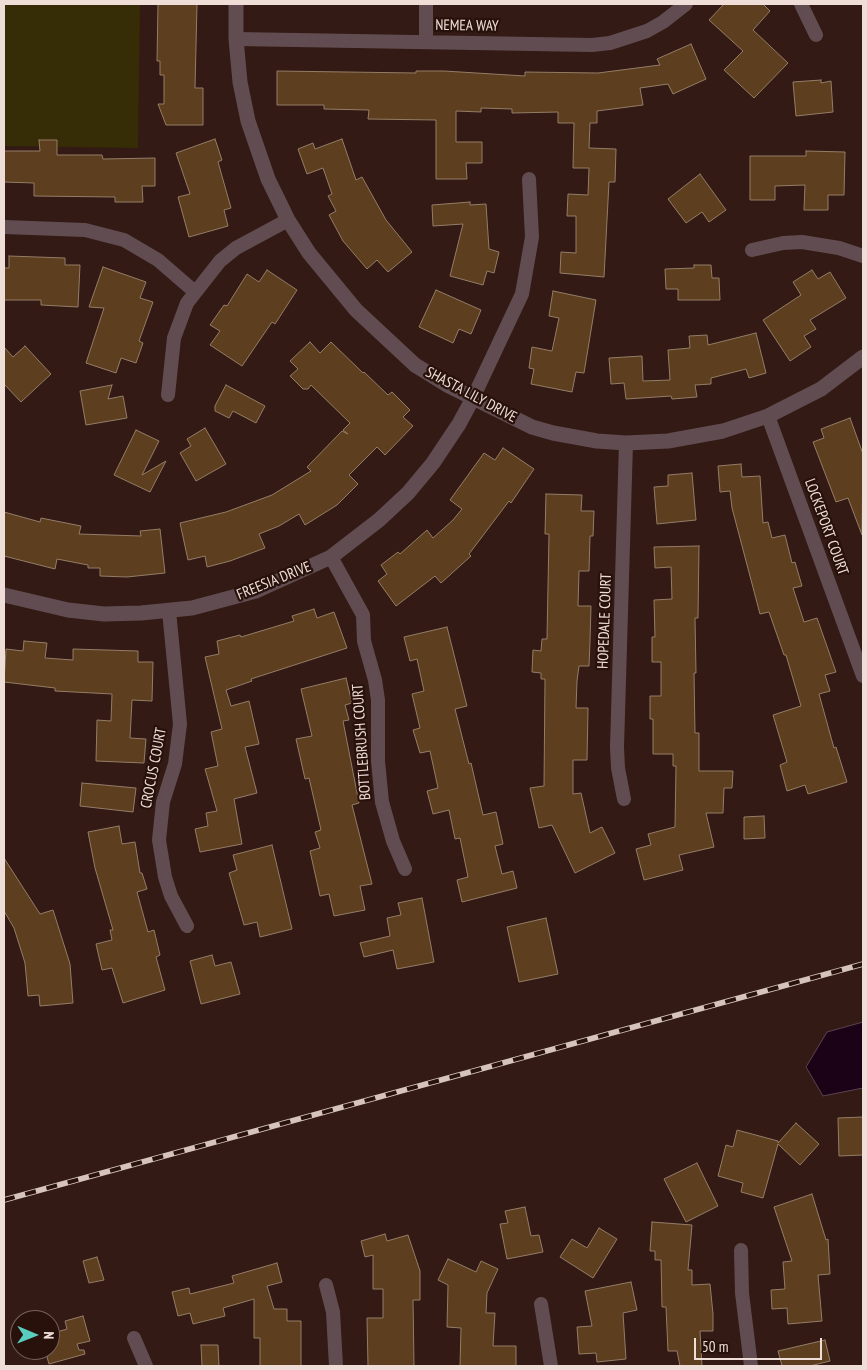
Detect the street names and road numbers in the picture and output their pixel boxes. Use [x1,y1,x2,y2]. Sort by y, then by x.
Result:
street label: NEMEA WAY [435,16,499,36]
street label: SHASTA LILY DRIVE [422,363,520,427]
street label: LOCKEPORT COURT [800,476,852,578]
street label: FREESIA DRIVE [234,558,314,604]
street label: HOPEDALE COURT [594,573,616,669]
street label: BOTTLEBRUSH COURT [349,683,375,801]
street label: CROCUS COURT [137,726,171,810]

